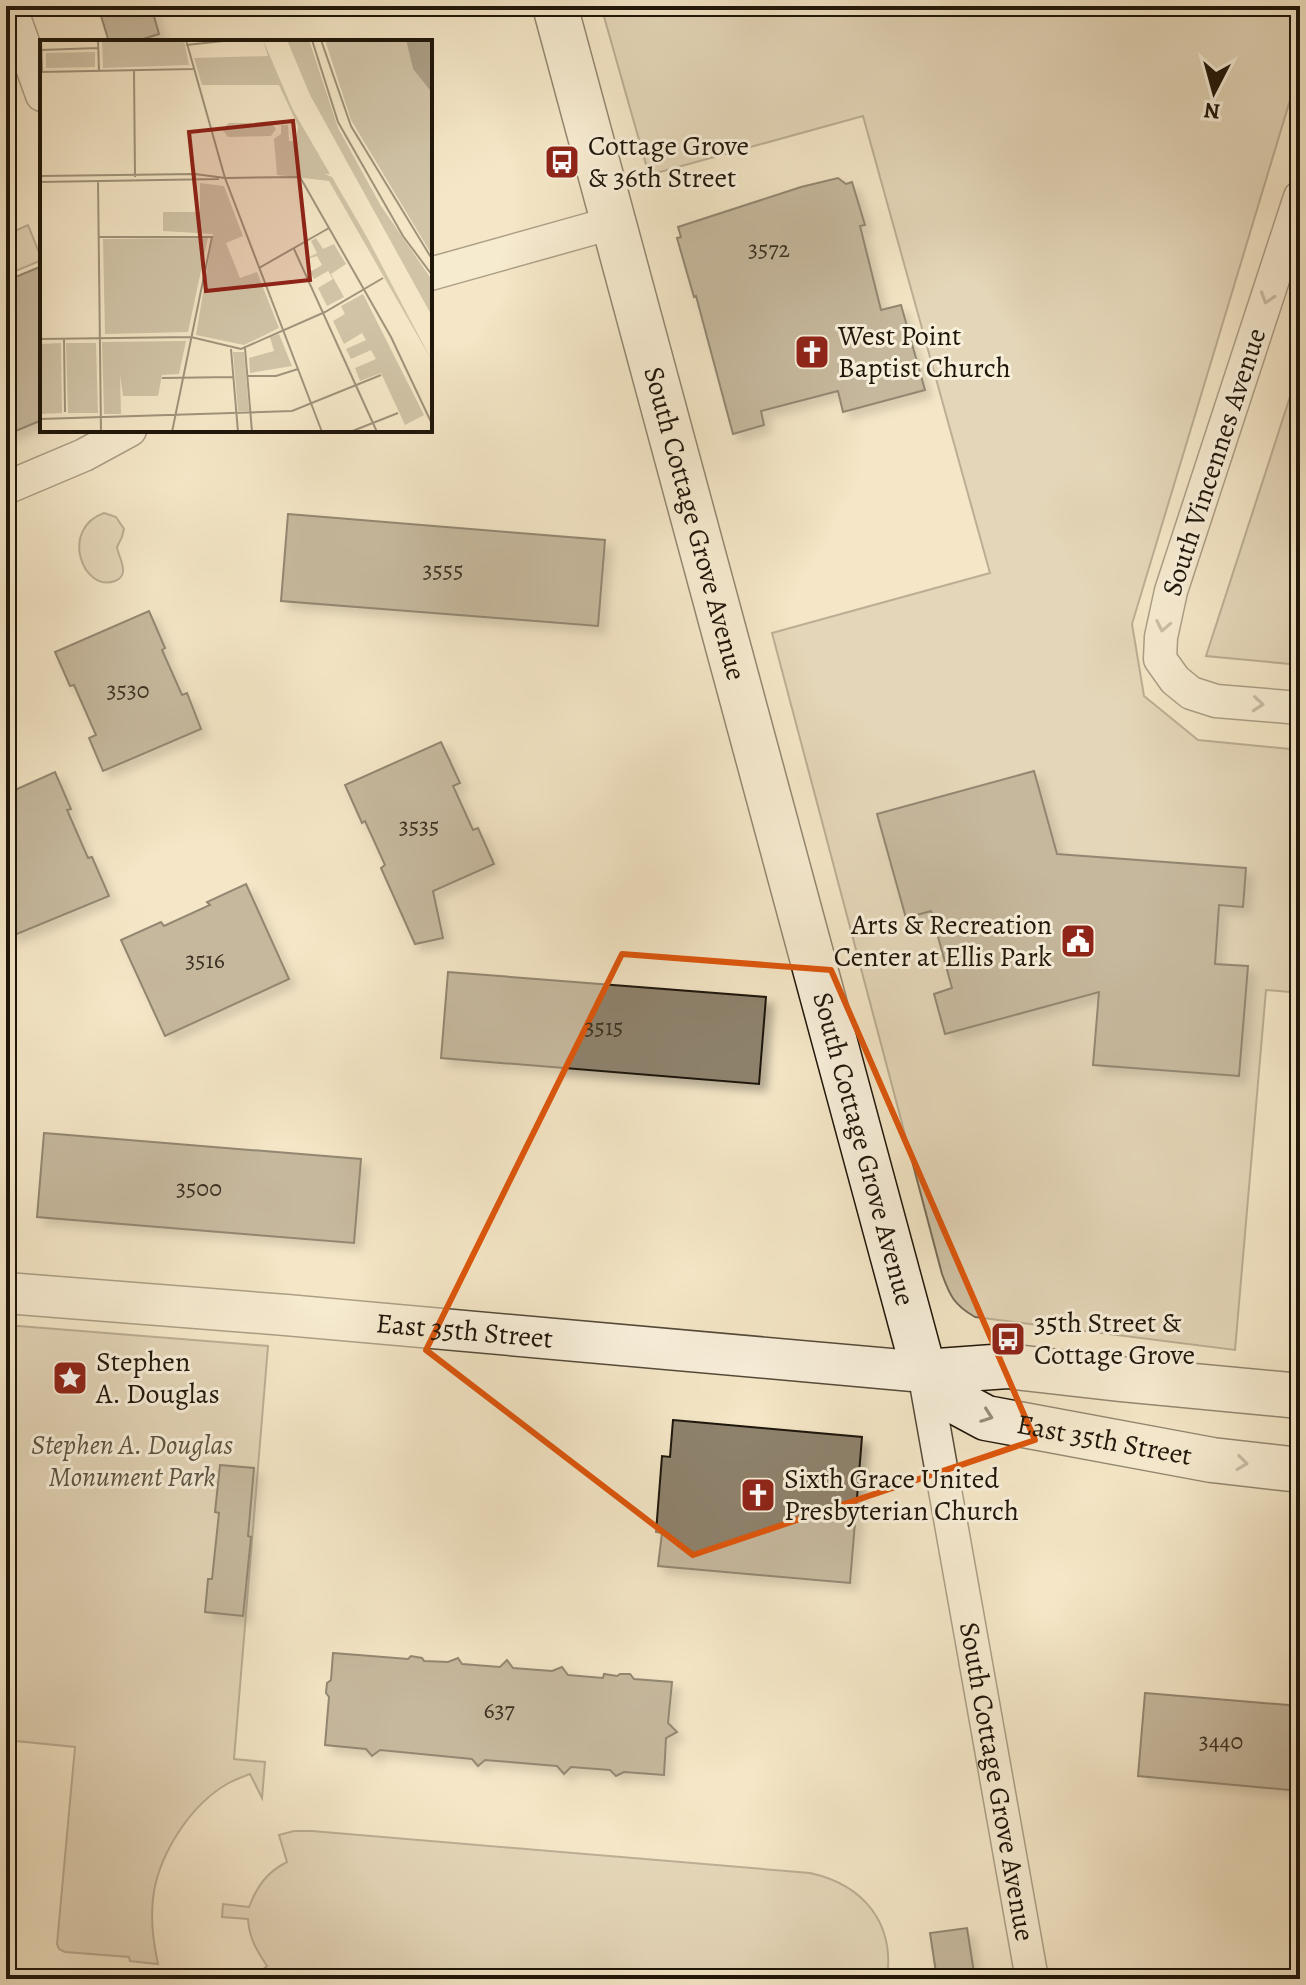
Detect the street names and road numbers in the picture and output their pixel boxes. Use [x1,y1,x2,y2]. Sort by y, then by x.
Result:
street label: South Vincennes Avenue [1153,323,1275,601]
street label: South Cottage Grove Avenue [634,362,755,684]
street label: South Cottage Grove Avenue [803,988,924,1310]
street label: East 35th Street [374,1304,554,1358]
street label: East 35th Street [1014,1405,1195,1475]
street label: South Cottage Grove Avenue [950,1619,1044,1944]

